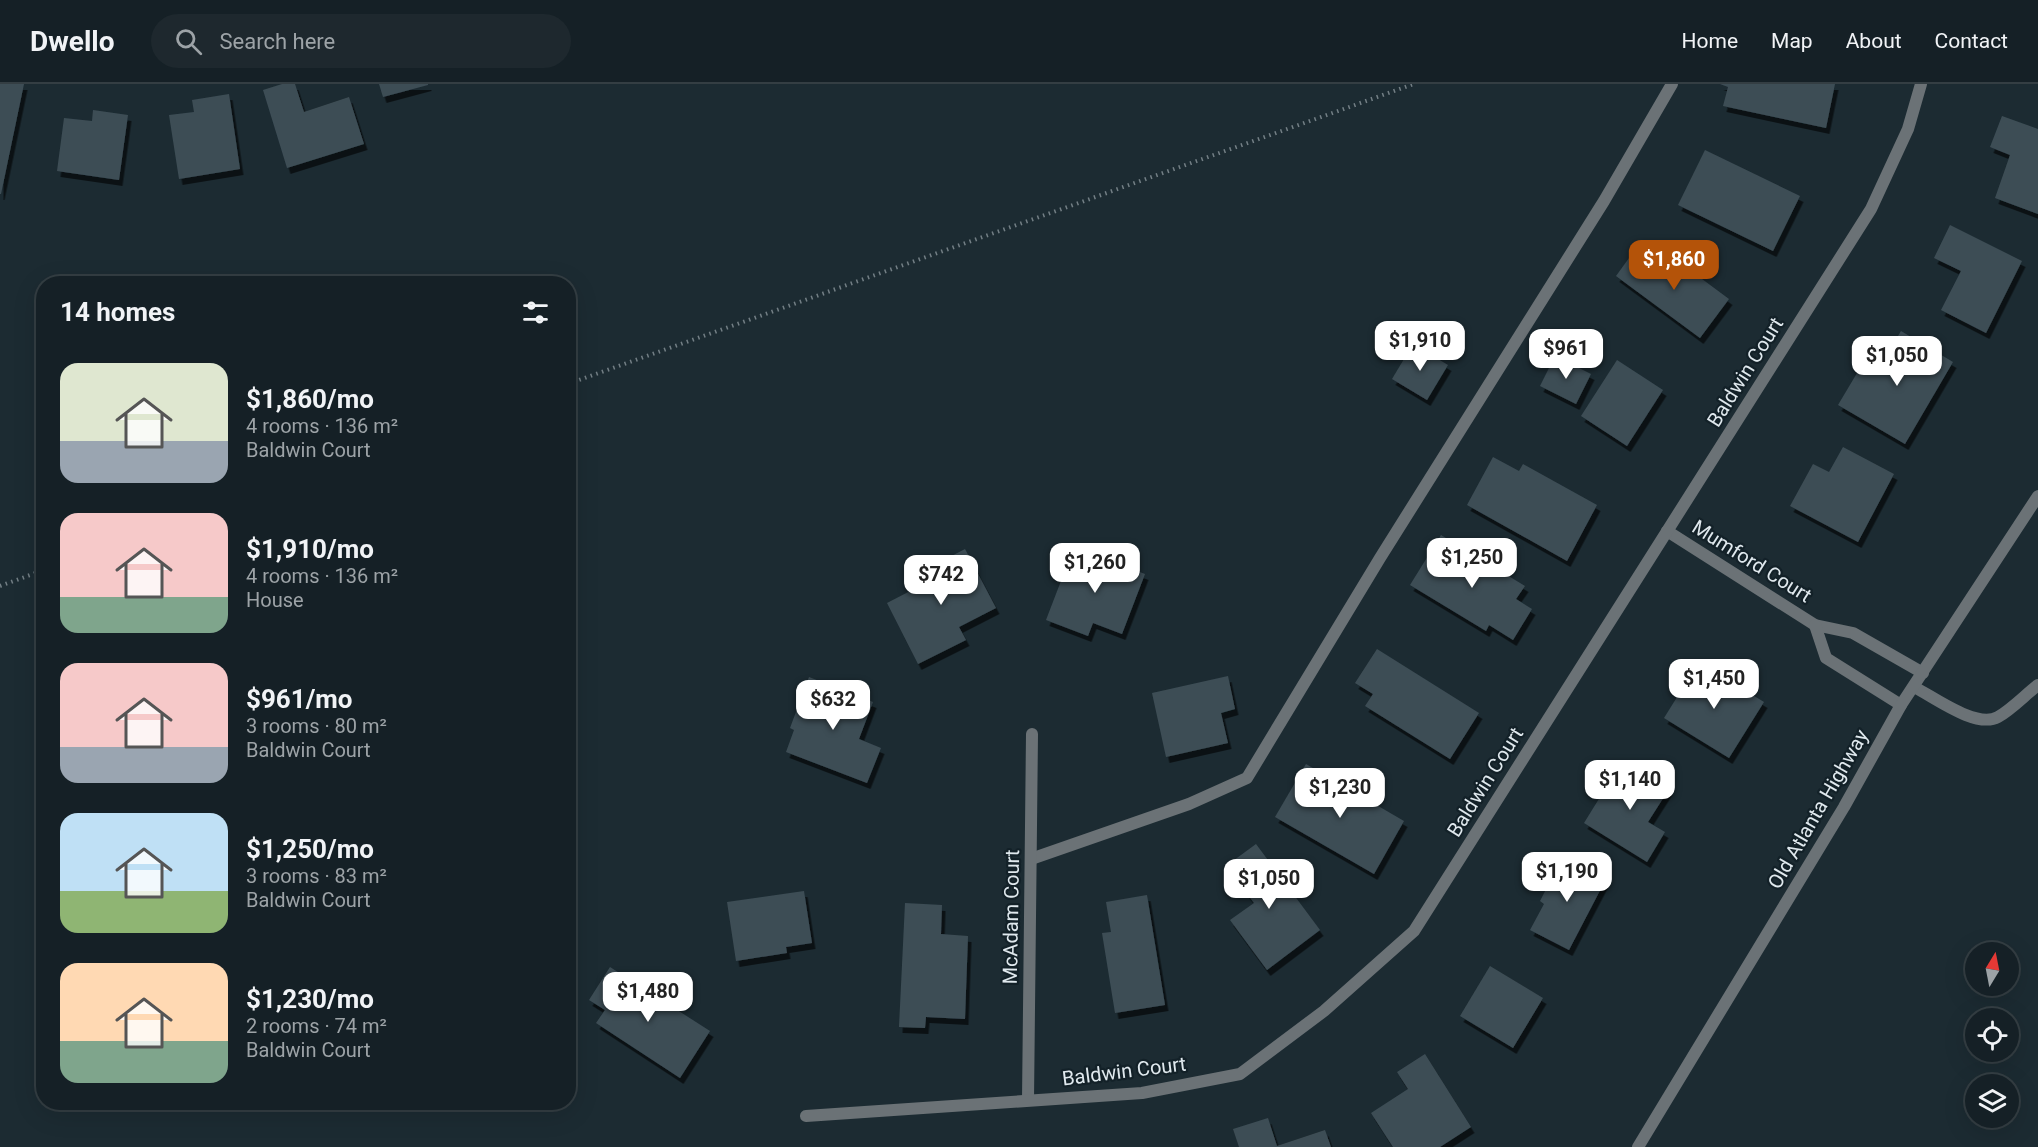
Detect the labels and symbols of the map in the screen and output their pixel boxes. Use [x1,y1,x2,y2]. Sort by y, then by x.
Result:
pin: $1,860 [1625,240,1723,291]
street label: Baldwin Court [1702,313,1788,431]
pin: $1,910 [1371,321,1469,372]
pin: $961 [1530,329,1602,380]
pin: $1,050 [1848,336,1946,387]
street label: Mumford Court [1688,515,1816,607]
pin: $1,250 [1423,538,1521,589]
pin: $1,260 [1046,543,1144,594]
pin: $742 [905,555,977,606]
pin: $1,450 [1665,659,1763,710]
pin: $632 [797,680,869,731]
street label: Baldwin Court [1442,723,1528,841]
street label: Old Atlanta Highway [1763,725,1874,893]
pin: $1,140 [1581,760,1679,811]
pin: $1,230 [1291,768,1389,819]
street label: McAdam Court [998,849,1024,985]
pin: $1,190 [1518,852,1616,903]
pin: $1,050 [1220,859,1318,910]
north arrow [1965,942,2019,996]
pin: $1,480 [599,972,697,1023]
street label: Baldwin Court [1061,1051,1187,1091]

